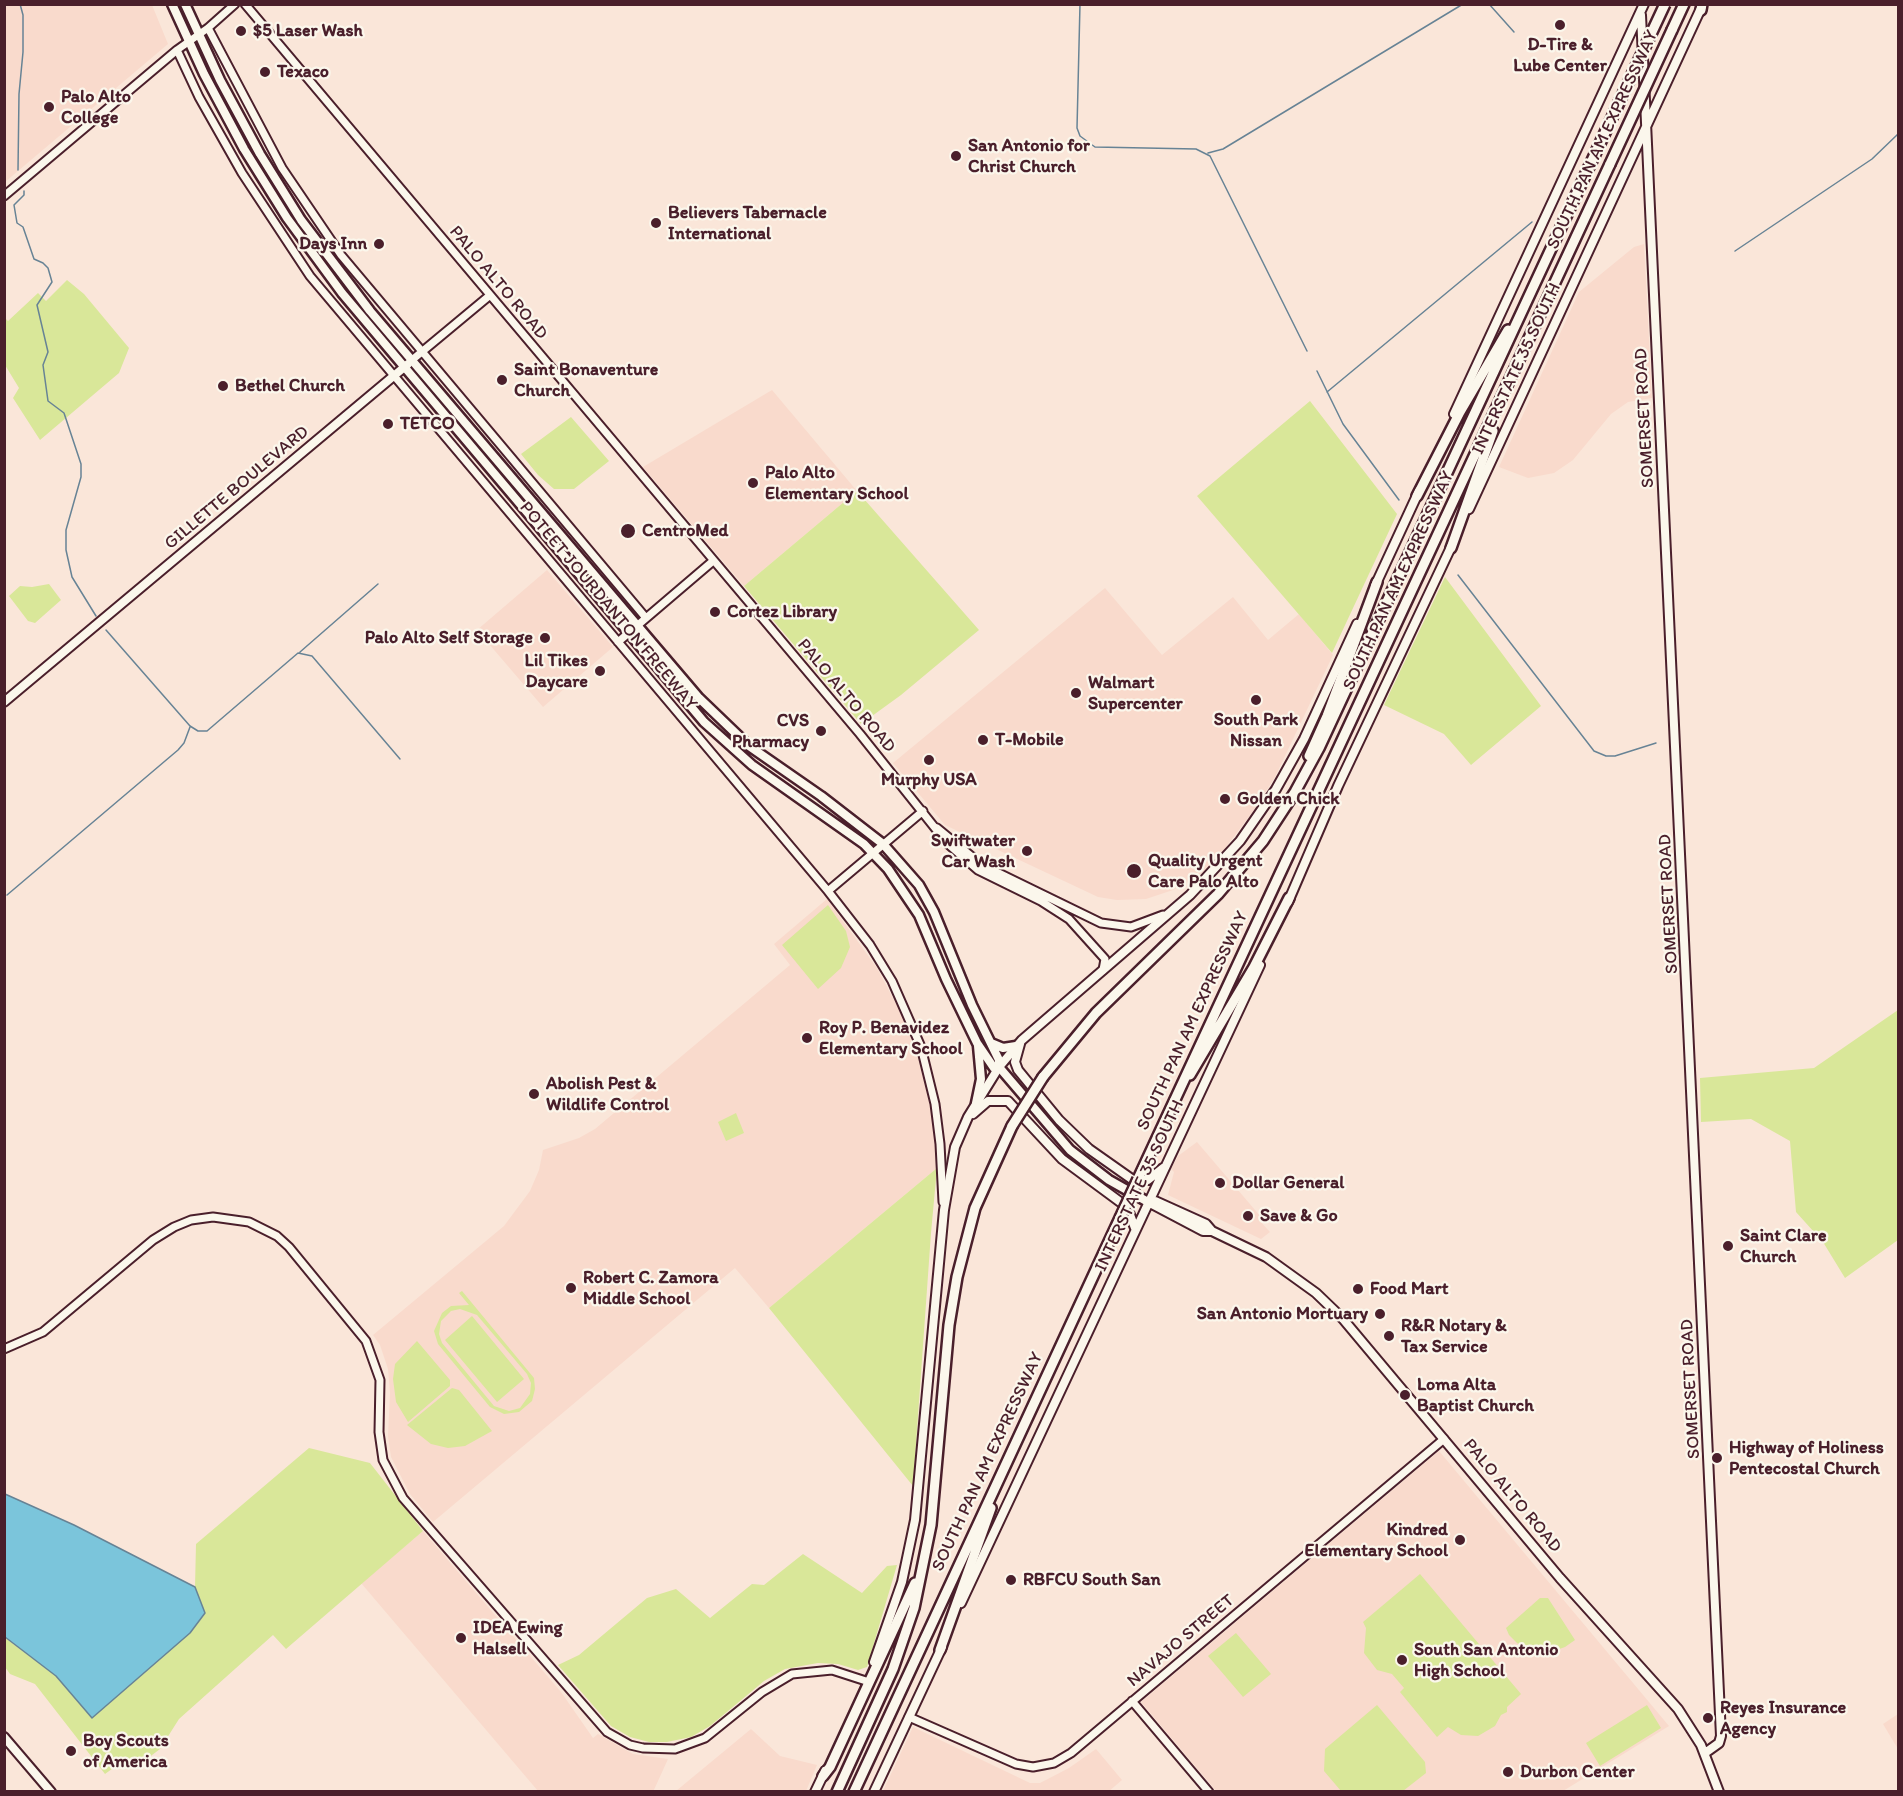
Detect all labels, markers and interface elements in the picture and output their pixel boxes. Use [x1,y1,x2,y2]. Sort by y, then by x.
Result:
marker: D-Tire & Lube Center [1553,18,1567,32]
place label: $5 Laser Wash [253,20,363,42]
marker: $5 Laser Wash [234,24,248,38]
street label: SOUTH PAN AM EXPRESSWAY [1543,27,1663,253]
place label: D-Tire & Lube Center [1513,34,1607,76]
place label: Texaco [277,61,329,83]
marker: Texaco [258,65,272,79]
place label: Palo Alto College [61,86,131,128]
marker: Palo Alto College [42,100,56,114]
place label: San Antonio for Christ Church [968,135,1090,178]
marker: San Antonio for Christ Church [949,149,963,163]
place label: Believers Tabernacle International [668,202,827,244]
marker: Believers Tabernacle International [649,216,663,230]
street label: PALO ALTO ROAD [444,222,552,344]
place label: Days Inn [299,233,367,255]
marker: Days Inn [372,237,386,251]
street label: INTERSTATE 35 SOUTH [1468,280,1566,458]
street label: SOMERSET ROAD [1631,348,1659,488]
place label: Saint Bonaventure Church [514,359,658,401]
marker: Saint Bonaventure Church [495,373,509,387]
place label: Bethel Church [235,375,345,397]
marker: Bethel Church [216,379,230,393]
place label: TETCO [400,413,455,435]
marker: TETCO [381,417,395,431]
street label: GILLETTE BOULEVARD [160,421,314,555]
place label: Palo Alto Elementary School [765,462,909,504]
street label: SOUTH PAN AM EXPRESSWAY [1339,468,1459,694]
marker: Palo Alto Elementary School [746,476,760,490]
street label: POTEET JOURDANTON FREEWAY [515,498,701,714]
place label: CentroMed [642,520,728,542]
marker: CentroMed [619,522,637,540]
place label: Cortez Library [727,601,837,623]
marker: Cortez Library [708,605,722,619]
place label: Palo Alto Self Storage [365,627,533,649]
marker: Palo Alto Self Storage [538,631,552,645]
street label: PALO ALTO ROAD [792,635,900,757]
place label: Lil Tikes Daycare [525,650,588,692]
marker: Lil Tikes Daycare [593,664,607,678]
place label: Walmart Supercenter [1088,672,1183,714]
marker: Walmart Supercenter [1069,686,1083,700]
marker: South Park Nissan [1249,693,1263,707]
place label: South Park Nissan [1214,709,1298,752]
place label: CVS Pharmacy [732,710,809,752]
marker: CVS Pharmacy [814,724,828,738]
place label: T-Mobile [995,729,1064,751]
marker: T-Mobile [976,733,990,747]
marker: Murphy USA [922,753,936,767]
place label: Murphy USA [881,769,977,791]
place label: Golden Chick [1237,788,1340,810]
marker: Golden Chick [1218,792,1232,806]
place label: Swiftwater Car Wash [931,830,1015,872]
street label: SOMERSET ROAD [1655,834,1683,974]
marker: Swiftwater Car Wash [1020,844,1034,858]
place label: Quality Urgent Care Palo Alto [1148,850,1263,892]
marker: Quality Urgent Care Palo Alto [1125,862,1143,880]
street label: SOUTH PAN AM EXPRESSWAY [1133,908,1253,1134]
place label: Roy P. Benavidez Elementary School [819,1017,963,1060]
marker: Roy P. Benavidez Elementary School [800,1031,814,1045]
place label: Abolish Pest & Wildlife Control [546,1073,669,1116]
marker: Abolish Pest & Wildlife Control [527,1087,541,1101]
street label: INTERSTATE 35 SOUTH [1091,1097,1189,1275]
place label: Dollar General [1232,1172,1344,1194]
marker: Dollar General [1213,1176,1227,1190]
place label: Save & Go [1260,1205,1338,1227]
marker: Save & Go [1241,1209,1255,1223]
place label: Saint Clare Church [1740,1225,1826,1268]
marker: Saint Clare Church [1721,1239,1735,1253]
place label: Robert C. Zamora Middle School [583,1267,719,1310]
place label: Food Mart [1370,1278,1448,1300]
marker: Robert C. Zamora Middle School [564,1281,578,1295]
marker: Food Mart [1351,1282,1365,1296]
place label: San Antonio Mortuary [1197,1303,1368,1325]
marker: San Antonio Mortuary [1373,1307,1387,1321]
place label: R&R Notary & Tax Service [1401,1315,1507,1358]
street label: SOMERSET ROAD [1677,1319,1705,1459]
marker: R&R Notary & Tax Service [1382,1329,1396,1343]
street label: SOUTH PAN AM EXPRESSWAY [928,1349,1048,1575]
place label: Loma Alta Baptist Church [1417,1374,1534,1416]
marker: Loma Alta Baptist Church [1398,1388,1412,1402]
street label: PALO ALTO ROAD [1458,1435,1566,1557]
place label: Highway of Holiness Pentecostal Church [1729,1437,1884,1480]
marker: Highway of Holiness Pentecostal Church [1710,1451,1724,1465]
place label: Kindred Elementary School [1304,1519,1448,1562]
marker: Kindred Elementary School [1453,1533,1467,1547]
place label: RBFCU South San [1023,1569,1161,1591]
marker: RBFCU South San [1004,1573,1018,1587]
street label: NAVAJO STREET [1123,1590,1239,1692]
place label: IDEA Ewing Halsell [473,1617,563,1660]
marker: IDEA Ewing Halsell [454,1631,468,1645]
place label: South San Antonio High School [1414,1639,1558,1682]
marker: South San Antonio High School [1395,1653,1409,1667]
place label: Reyes Insurance Agency [1720,1697,1846,1740]
marker: Reyes Insurance Agency [1701,1711,1715,1725]
place label: Boy Scouts of America [83,1730,169,1772]
marker: Boy Scouts of America [64,1744,78,1758]
place label: Durbon Center [1520,1761,1635,1783]
marker: Durbon Center [1501,1765,1515,1779]

